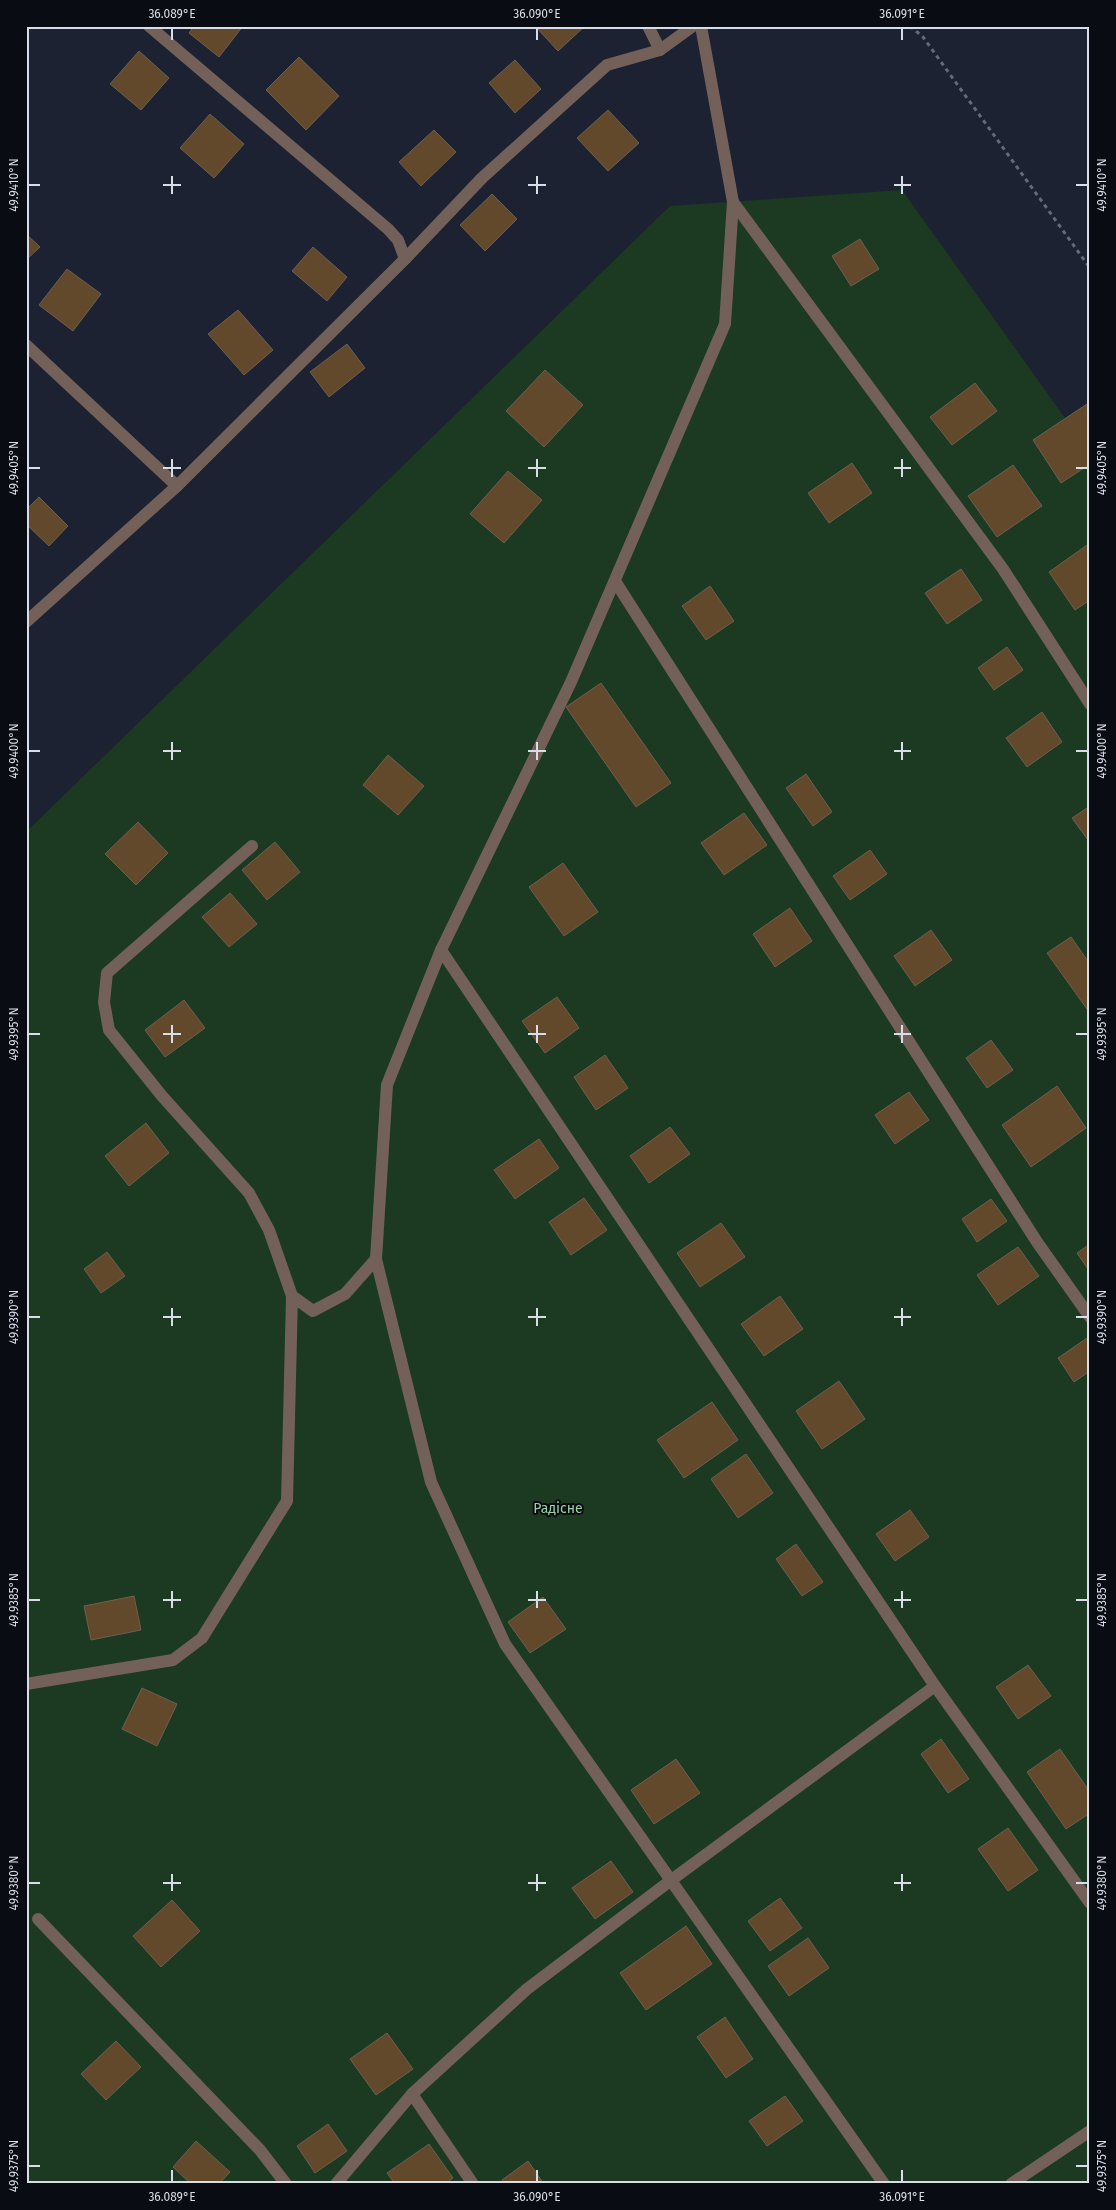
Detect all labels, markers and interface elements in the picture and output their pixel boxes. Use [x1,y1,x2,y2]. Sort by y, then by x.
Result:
text: 36.089°E [148,7,196,21]
text: 36.090°E [513,7,561,21]
text: 36.091°E [879,7,925,21]
text: 49.9410°N [7,158,21,212]
text: 49.9410°N [1095,158,1109,212]
text: 49.9405°N [7,441,21,495]
text: 49.9405°N [1095,441,1109,495]
text: 49.9400°N [7,723,21,779]
text: 49.9400°N [1095,723,1109,779]
text: 49.9395°N [7,1007,21,1061]
text: 49.9395°N [1095,1007,1109,1061]
text: 49.9390°N [7,1290,21,1344]
text: 49.9390°N [1095,1290,1109,1344]
park label: Радісне [533,1500,583,1517]
text: 49.9385°N [7,1573,21,1627]
text: 49.9385°N [1095,1573,1109,1627]
text: 49.9380°N [7,1856,21,1910]
text: 49.9380°N [1095,1856,1109,1910]
text: 49.9375°N [7,2140,21,2192]
text: 49.9375°N [1095,2140,1109,2192]
text: 36.089°E [148,2190,196,2204]
text: 36.090°E [513,2190,561,2204]
text: 36.091°E [879,2190,925,2204]

